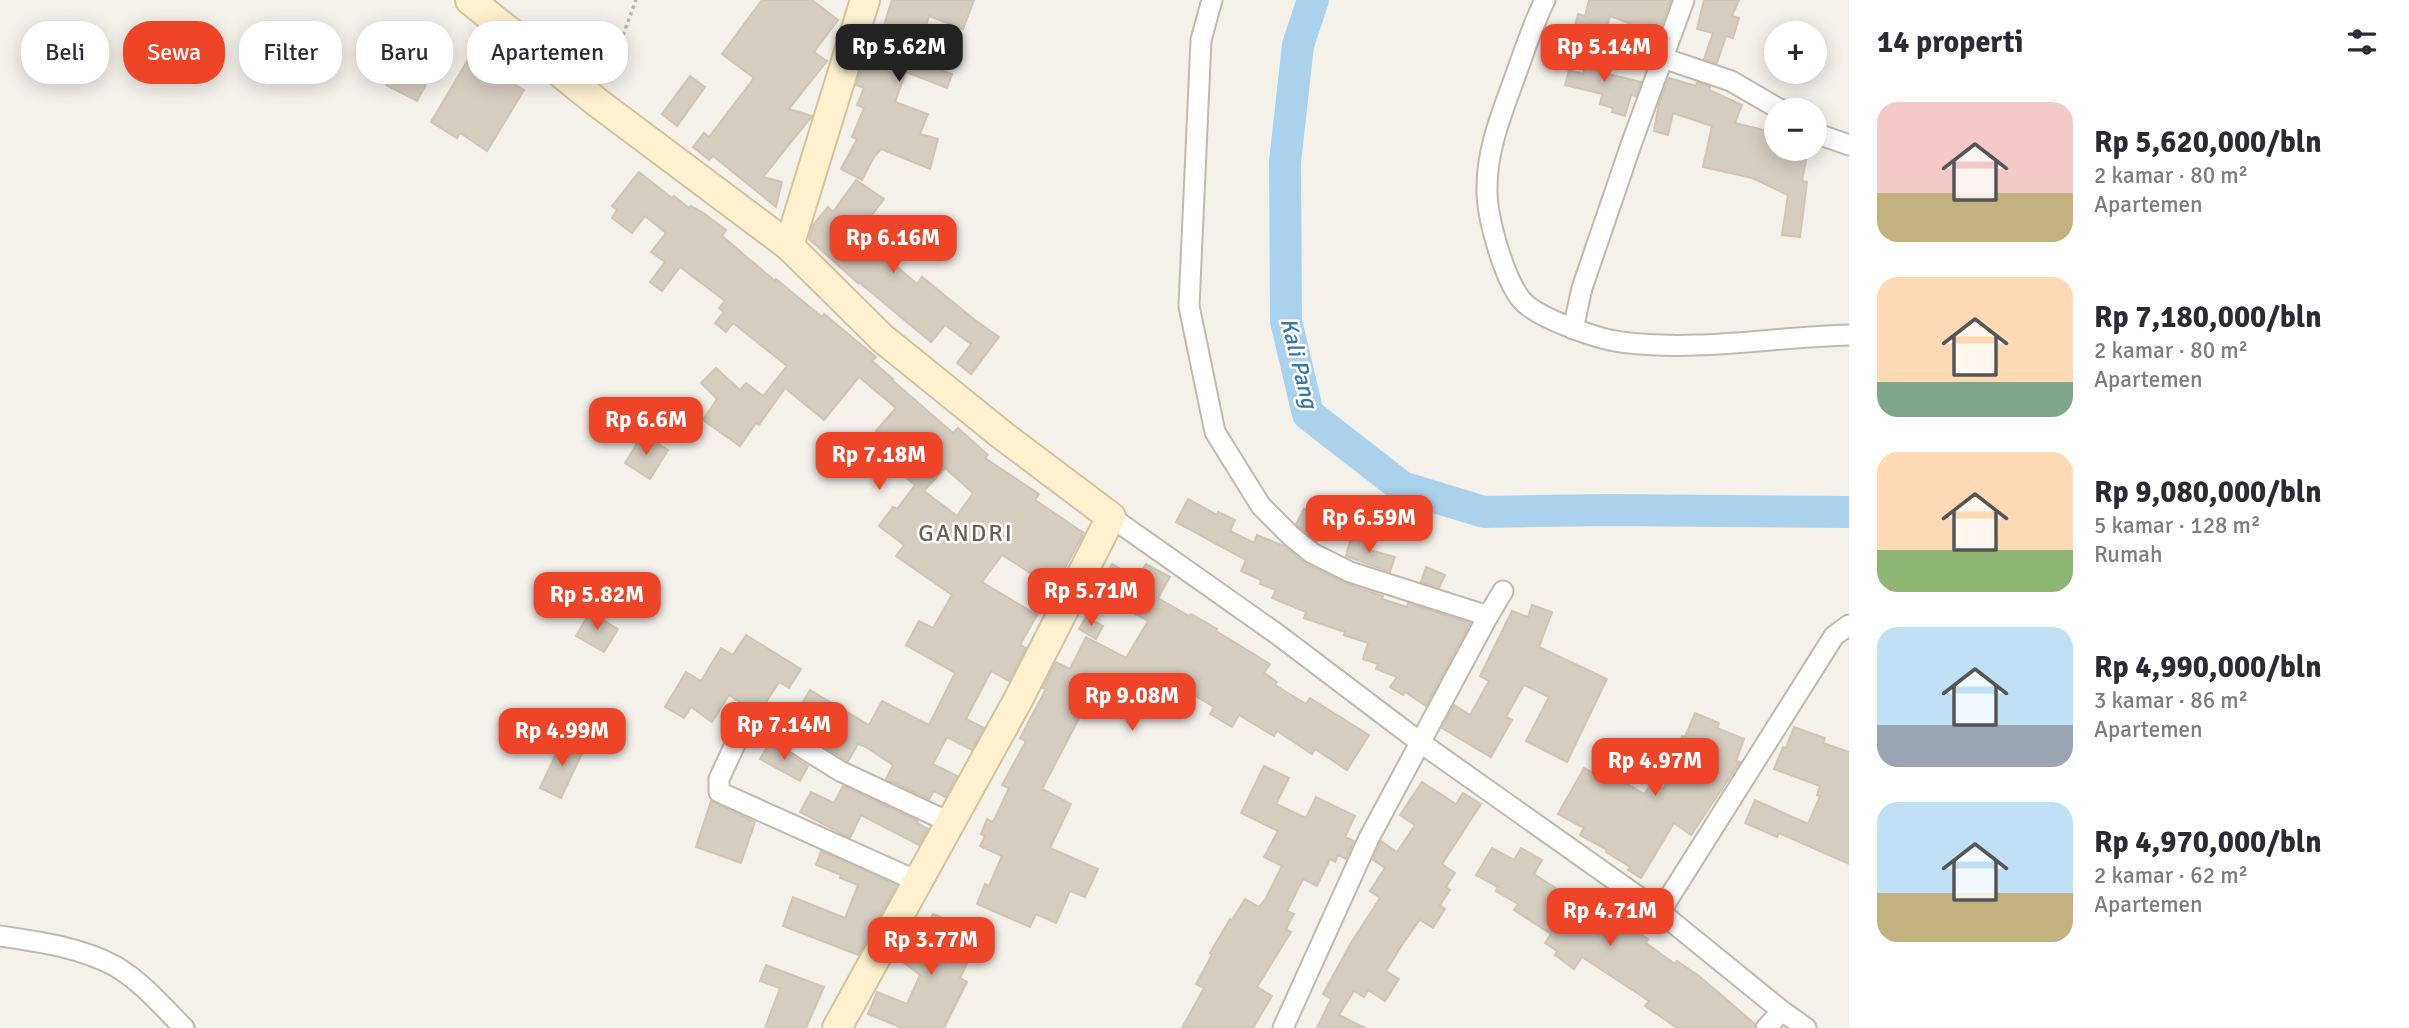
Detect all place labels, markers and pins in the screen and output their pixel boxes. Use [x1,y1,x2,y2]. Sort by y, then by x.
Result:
pin: Rp 5.62M [827,24,971,84]
pin: Rp 5.14M [1532,24,1676,84]
pin: Rp 6.16M [821,216,965,275]
pin: Rp 6.6M [581,398,711,457]
pin: Rp 7.18M [807,433,951,492]
pin: Rp 6.59M [1297,496,1441,555]
pin: Rp 5.71M [1019,568,1163,628]
pin: Rp 5.82M [525,572,669,632]
pin: Rp 9.08M [1060,674,1204,733]
pin: Rp 7.14M [712,702,856,762]
pin: Rp 4.99M [490,708,634,768]
pin: Rp 4.97M [1583,738,1727,798]
pin: Rp 4.71M [1538,888,1682,948]
pin: Rp 3.77M [859,918,1003,977]

